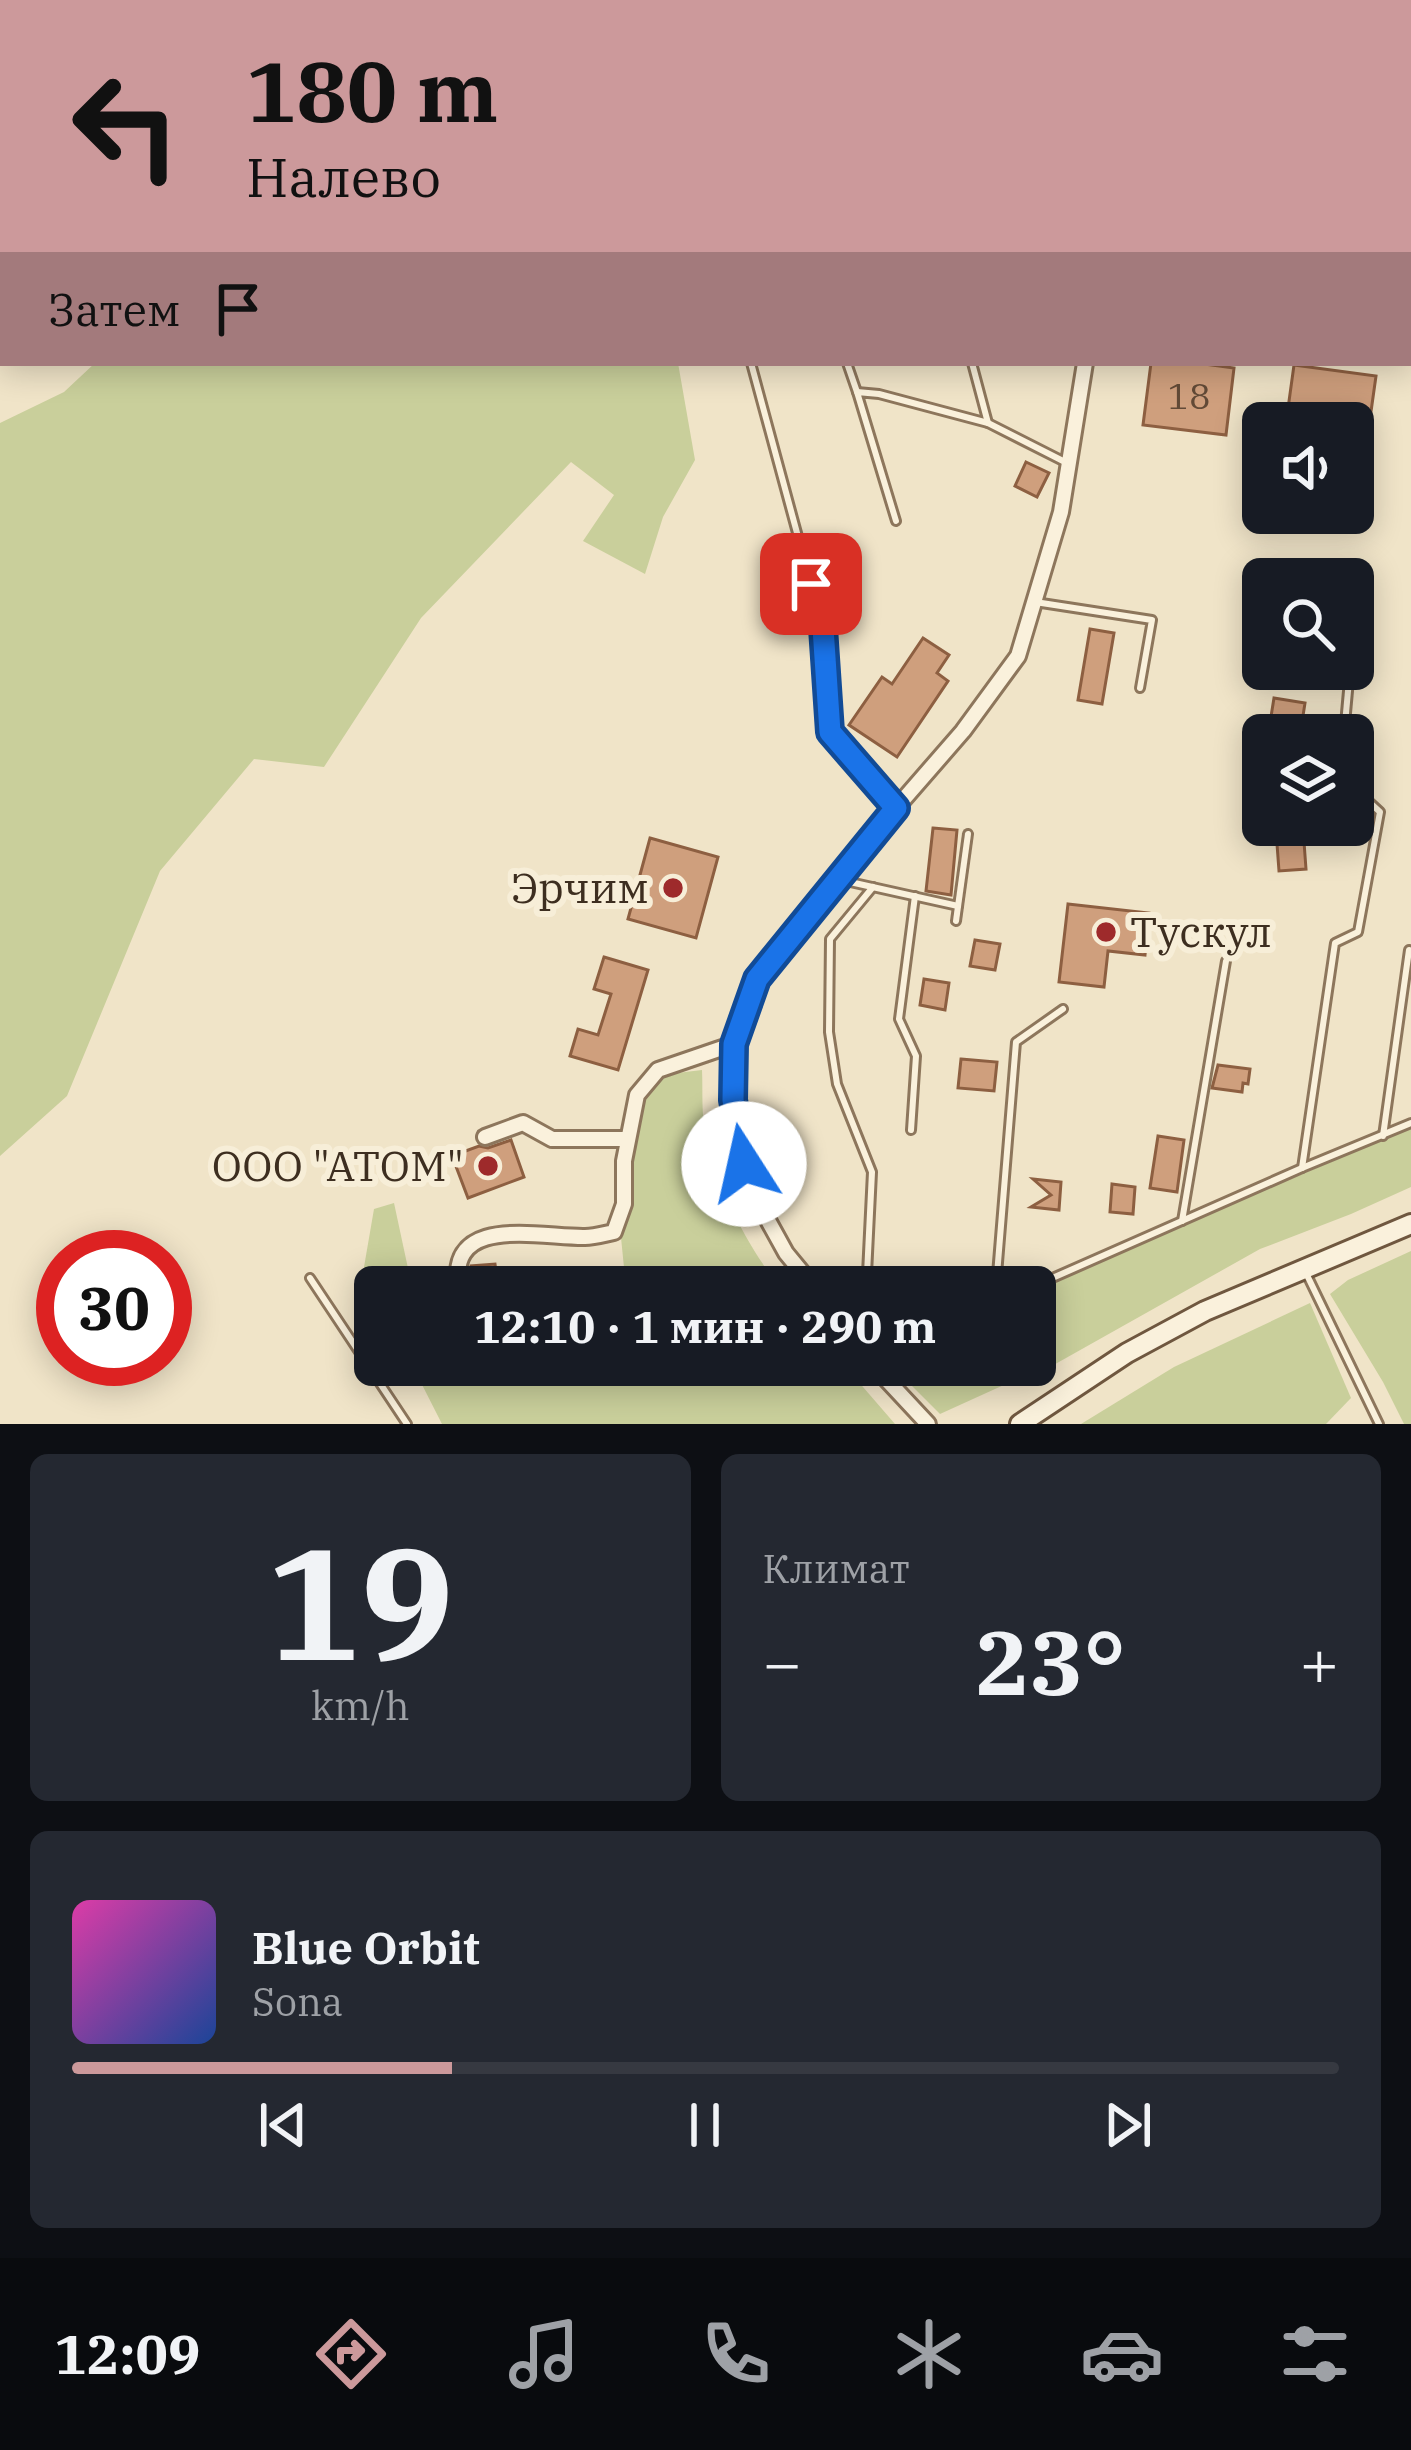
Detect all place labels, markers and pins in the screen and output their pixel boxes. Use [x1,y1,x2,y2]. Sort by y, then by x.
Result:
pin [760,533,862,635]
place label: Эрчим [511,860,649,915]
marker: Эрчим [660,875,686,901]
place label: Тускул [1130,904,1272,959]
marker: Тускул [1093,919,1119,945]
place label: ООО "АТОМ" [212,1138,464,1193]
marker: ООО "АТОМ" [475,1153,501,1179]

